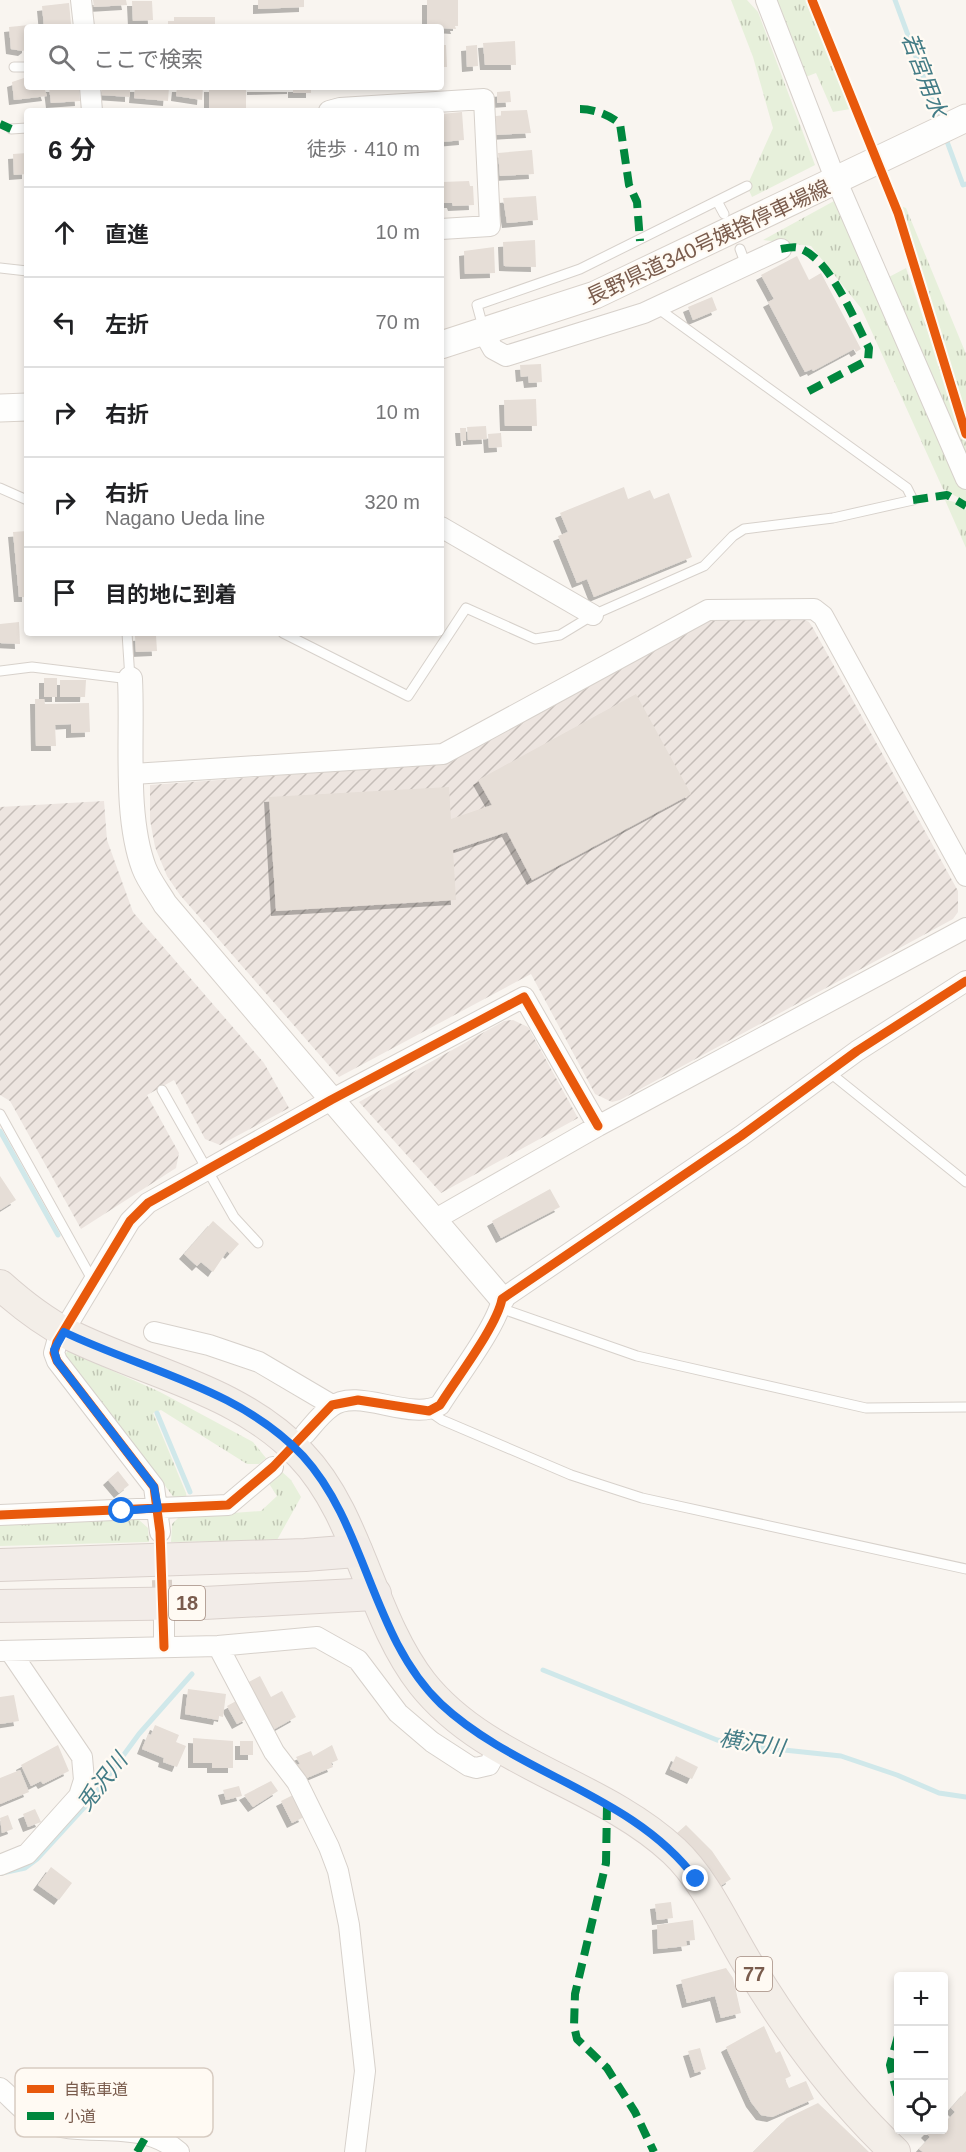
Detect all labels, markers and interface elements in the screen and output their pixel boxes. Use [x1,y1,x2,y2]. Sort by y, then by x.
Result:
search box [24,24,444,90]
water label: 若宮用水 [897,29,952,122]
icon: search [45,41,78,74]
text: ここで検索 [93,47,203,72]
text: 6 分 [48,135,96,165]
text: 徒歩 · 410 m [307,138,420,160]
street label: 長野県道340号姨捨停車場線 [583,175,833,309]
icon: ahead [48,216,81,249]
text: 10 m [376,221,420,243]
text: 直進 [105,222,149,247]
icon: left [48,306,81,339]
text: 70 m [376,311,420,333]
text: 左折 [105,312,149,337]
icon: right [48,396,81,429]
text: 10 m [376,401,420,423]
text: 右折 [105,402,149,427]
text: 右折 [105,481,149,506]
icon: right [48,486,81,519]
text: 320 m [364,491,420,513]
text: Nagano Ueda line [105,507,265,529]
icon: arrive [48,576,81,609]
text: 目的地に到着 [105,582,237,607]
route start [108,1497,134,1523]
road number: 18 [169,1586,205,1620]
water label: 横沢川 [717,1725,789,1761]
water label: 兎沢川 [72,1747,133,1816]
route end [682,1865,708,1891]
road number: 77 [736,1957,772,1991]
map controls [894,1972,948,2134]
button: + [894,1972,948,2026]
button: − [894,2026,948,2080]
legend [15,2068,213,2137]
button: locate [894,2080,948,2134]
text: 自転車道 [64,2081,128,2098]
text: 小道 [64,2108,96,2125]

